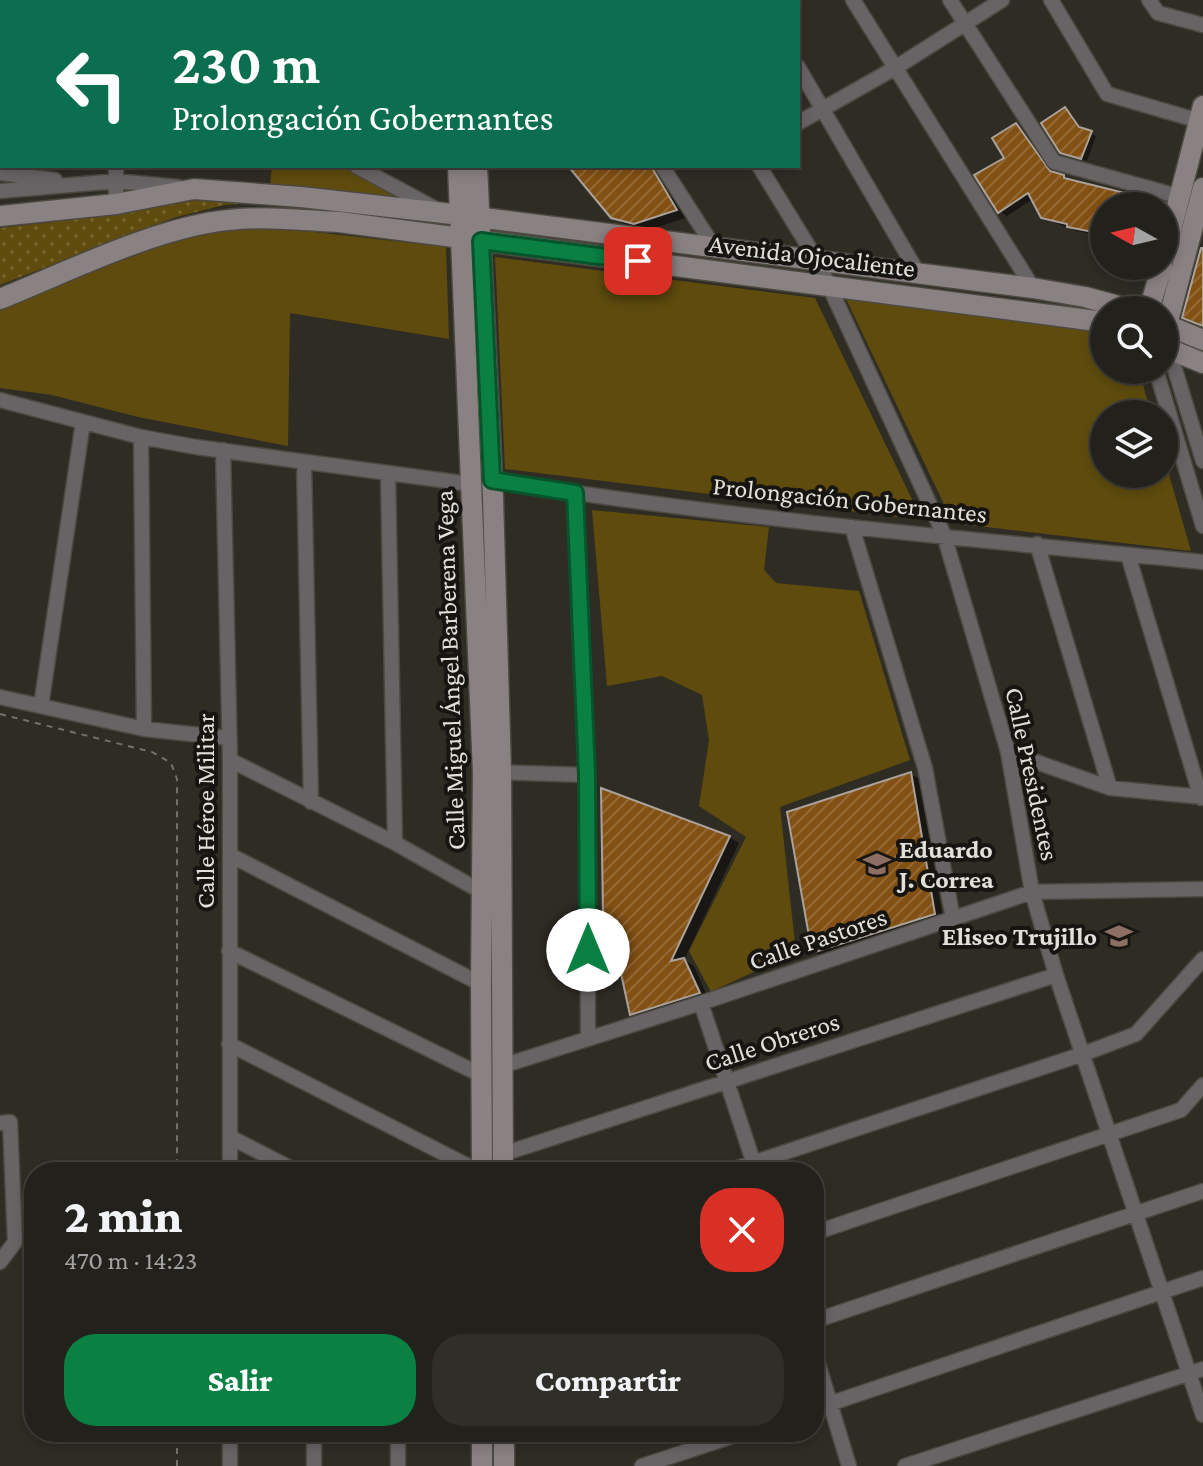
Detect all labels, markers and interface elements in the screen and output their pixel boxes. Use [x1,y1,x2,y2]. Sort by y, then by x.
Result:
icon: left [40,32,144,136]
text: 230 m [172,33,320,95]
text: Prolongación Gobernantes [172,98,554,138]
north arrow [1090,192,1178,280]
map controls [1090,192,1178,488]
pin [604,227,672,295]
street label: Avenida Ojocaliente [707,229,917,283]
icon: arrive [616,239,660,283]
button: search [1090,296,1178,384]
button: layers [1090,400,1178,488]
street label: Prolongación Gobernantes [711,471,989,529]
street label: Calle Miguel Ángel Barberena Vega [429,490,471,850]
street label: Calle Presidentes [999,685,1065,863]
street label: Calle Héroe Militar [191,713,220,909]
place label: Eduardo J. Correa [896,835,994,894]
school or university icon: Eduardo J. Correa [862,849,892,879]
street label: Calle Pastores [745,902,891,976]
position arrow [546,908,630,992]
school or university icon: Eliseo Trujillo [1104,921,1134,951]
place label: Eliseo Trujillo [942,922,1097,951]
street label: Calle Obreros [701,1007,843,1077]
button: close [700,1188,784,1272]
text: 2 min [64,1189,183,1242]
text: 470 m · 14:23 [64,1246,197,1275]
button: Salir [64,1334,416,1426]
button: Compartir [432,1334,784,1426]

